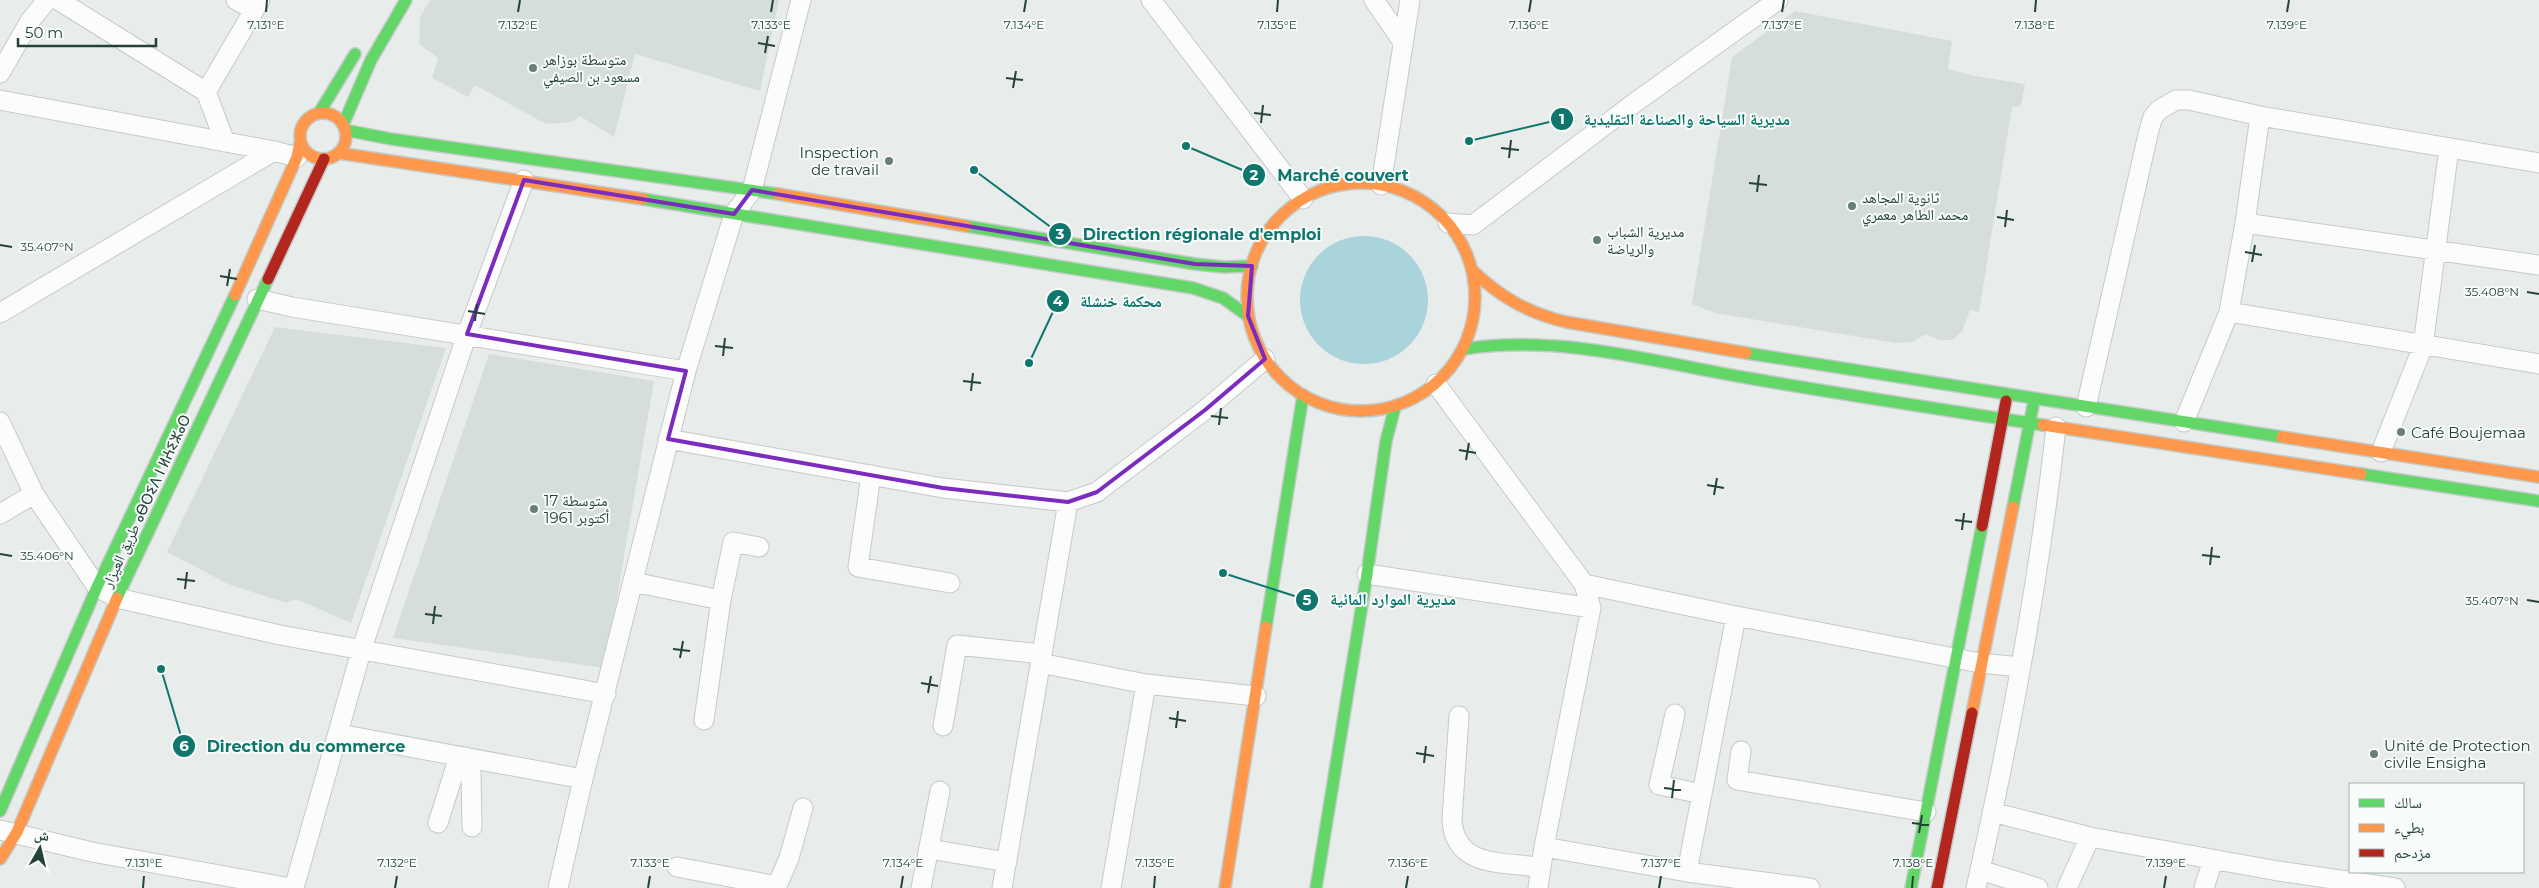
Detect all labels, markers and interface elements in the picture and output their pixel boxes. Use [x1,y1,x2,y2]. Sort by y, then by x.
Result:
scale bar [18,15,155,47]
text: 7.131°E [247,17,285,32]
text: 7.132°E [498,17,538,32]
text: 7.133°E [751,17,791,32]
text: 7.134°E [1004,17,1044,32]
text: 7.135°E [1257,17,1297,32]
text: 7.136°E [1509,17,1549,32]
text: 7.137°E [1762,17,1802,32]
text: 7.138°E [2015,17,2055,32]
text: 7.139°E [2267,17,2307,32]
text: 50 m [25,23,63,42]
place label: متوسطة بوزاهر مسعود بن الصيفي [542,50,640,88]
marker: متوسطة بوزاهر مسعود بن الصيفي [527,62,539,74]
callout: مديرية السياحة والصناعة التقليدية [1549,104,1801,135]
text: 1 [1559,109,1565,128]
text: مديرية السياحة والصناعة التقليدية [1584,110,1790,129]
place label: Inspection de travail [800,143,879,179]
marker: Inspection de travail [883,155,895,167]
callout: Marché couvert [1242,159,1418,190]
text: 2 [1250,165,1259,184]
text: Marché couvert [1277,166,1409,185]
place label: ثانوية المجاهد محمد الطاهر معمري [1862,188,1968,226]
marker: ثانوية المجاهد محمد الطاهر معمري [1846,200,1858,212]
callout: Direction régionale d'emploi [1048,219,1331,250]
place label: مديرية الشباب والرياضة [1607,222,1685,258]
text: 3 [1055,224,1065,243]
text: Direction régionale d'emploi [1083,225,1321,244]
marker: مديرية الشباب والرياضة [1591,234,1603,246]
text: 35.407°N [20,239,74,254]
text: 35.408°N [2465,284,2519,299]
callout: محكمة خنشلة [1045,286,1172,317]
text: 4 [1053,291,1064,310]
text: محكمة خنشلة [1080,292,1162,311]
street label: طريق العيزار ⴰⴱⵔⵉⴷ ⵏ ⵍⵄⵉⵣⴰⵔ [97,411,195,592]
place label: Café Boujemaa [2411,423,2526,442]
marker: Café Boujemaa [2395,426,2407,438]
place label: متوسطة 17 أكتوبر 1961 [544,491,610,527]
marker: متوسطة 17 أكتوبر 1961 [528,503,540,515]
text: 35.406°N [20,548,74,563]
callout: مديرية الموارد المائية [1295,584,1466,615]
text: 5 [1303,590,1312,609]
text: مديرية الموارد المائية [1330,590,1456,609]
text: 35.407°N [2465,593,2519,608]
callout: Direction du commerce [171,731,415,762]
text: 6 [179,736,189,755]
place label: Unité de Protection civile Ensigha [2384,736,2531,772]
text: Direction du commerce [207,737,405,756]
marker: Unité de Protection civile Ensigha [2368,748,2380,760]
legend [2349,783,2524,873]
text: سالك [2394,793,2422,812]
text: بطيء [2394,818,2424,840]
north arrow [15,823,65,873]
text: ش [33,825,51,845]
text: مزدحم [2394,843,2431,863]
text: 7.131°E [125,855,163,870]
text: 7.132°E [377,855,417,870]
text: 7.133°E [630,855,670,870]
text: 7.134°E [883,855,923,870]
text: 7.135°E [1135,855,1175,870]
text: 7.136°E [1388,855,1428,870]
text: 7.137°E [1641,855,1681,870]
text: 7.138°E [1893,855,1933,870]
text: 7.139°E [2146,855,2186,870]

